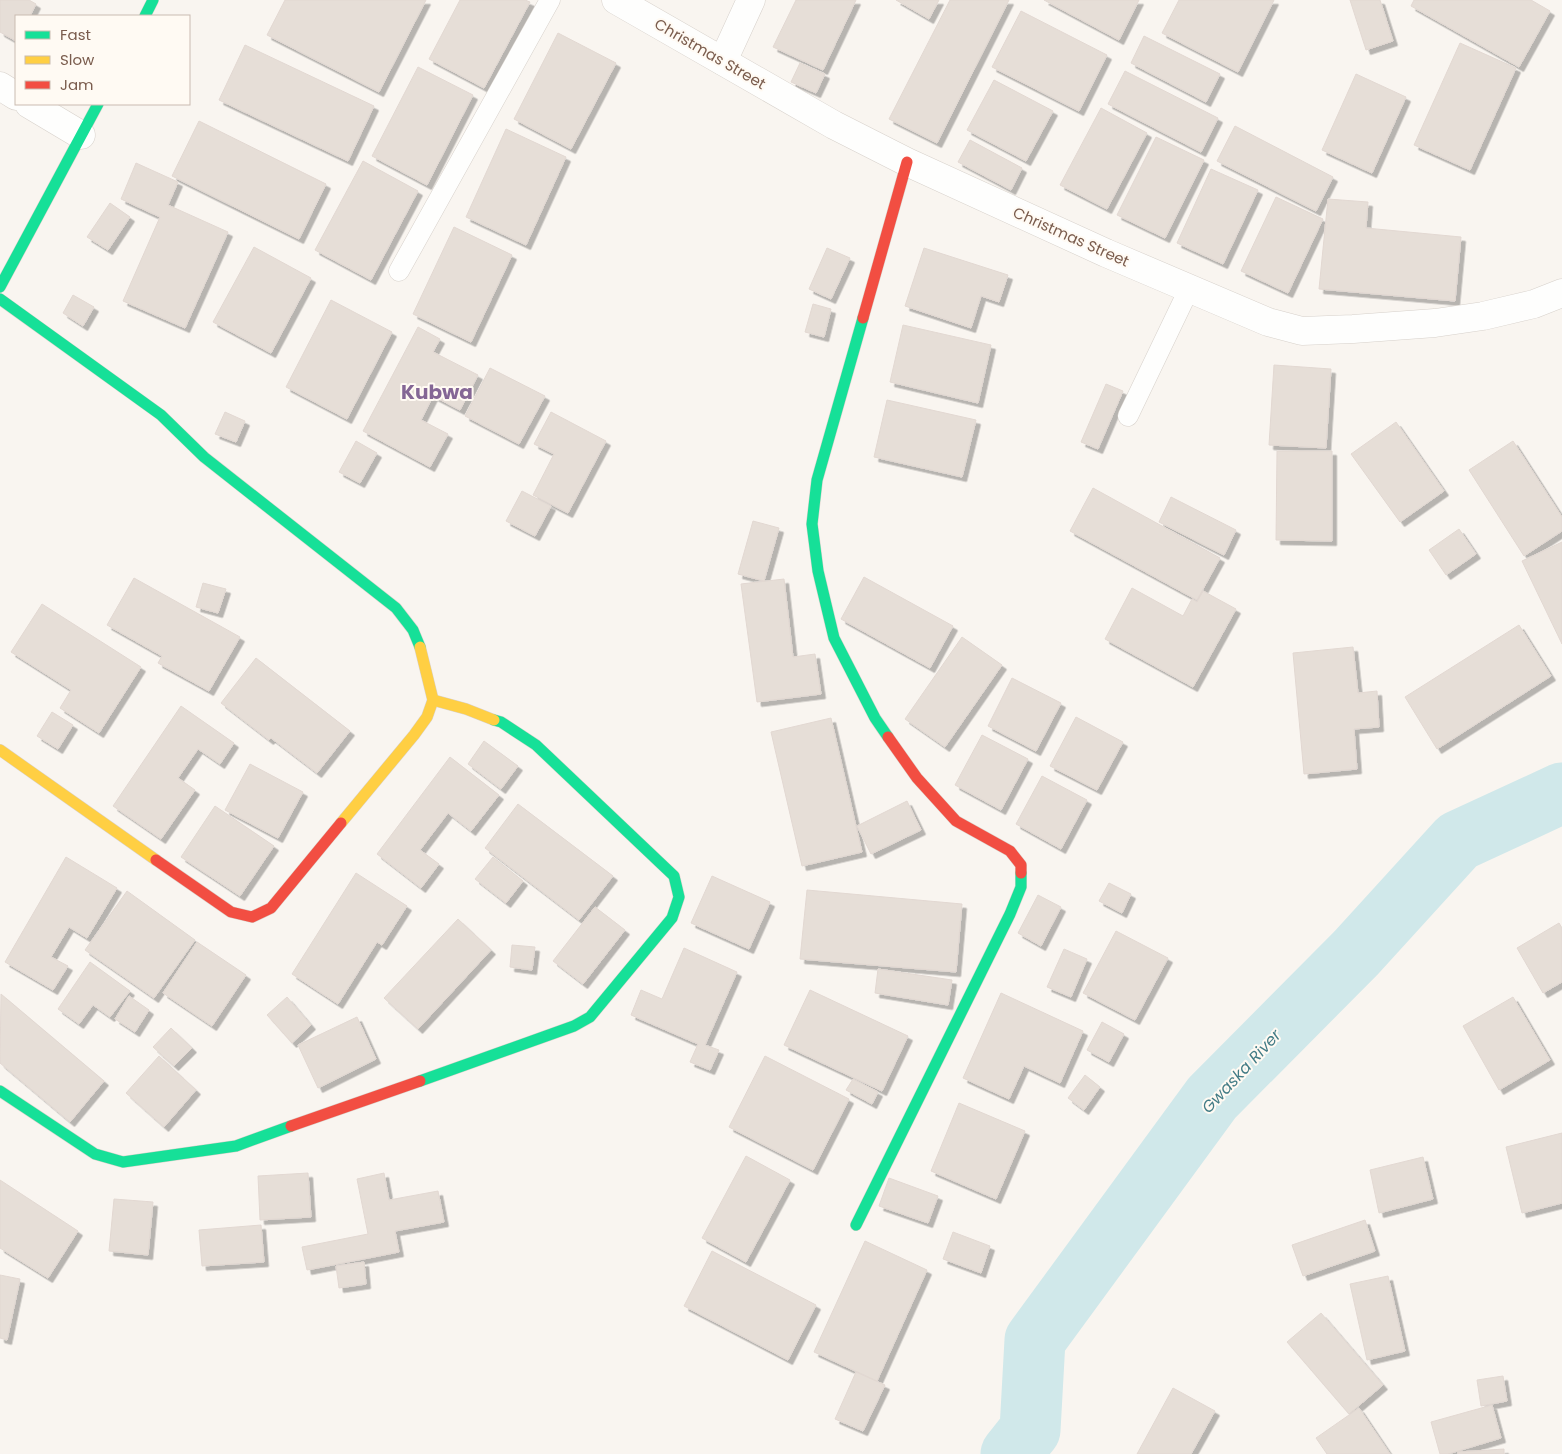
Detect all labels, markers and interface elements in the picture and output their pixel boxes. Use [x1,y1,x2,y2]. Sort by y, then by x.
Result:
street label: Christmas Street [651,13,770,94]
legend [15,15,190,105]
text: Fast [60,24,91,45]
text: Slow [60,49,95,70]
text: Jam [60,74,94,95]
street label: Christmas Street [1010,202,1133,272]
district label: Kubwa [401,378,473,406]
water label: Gwaska River [1196,1024,1287,1118]

